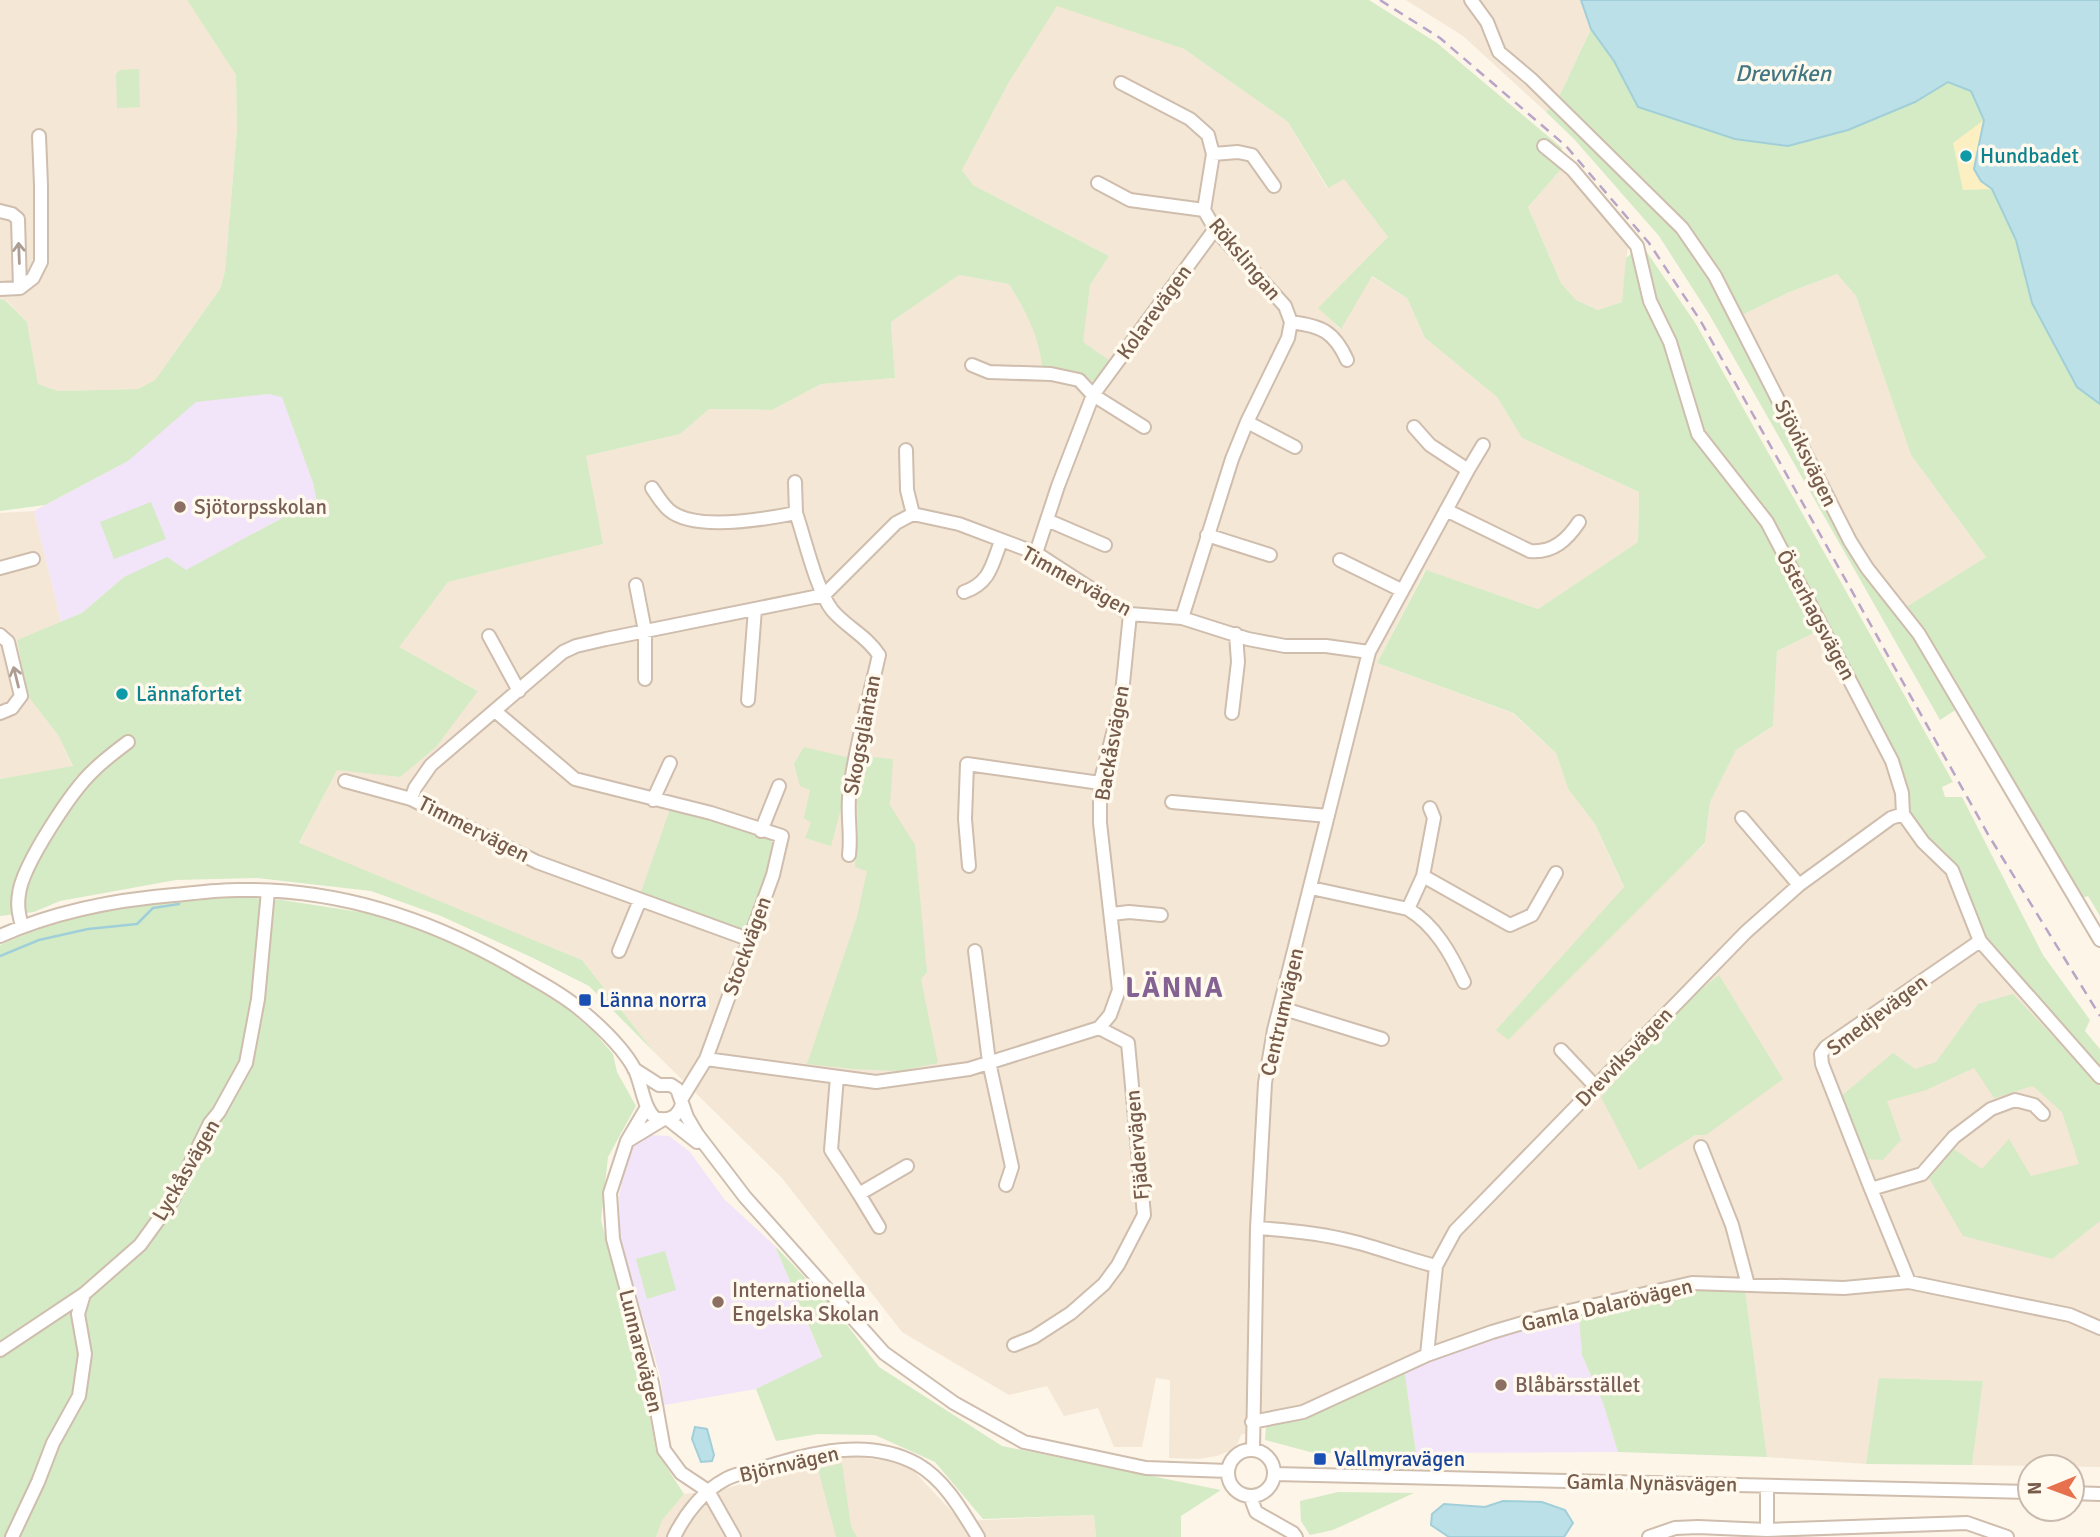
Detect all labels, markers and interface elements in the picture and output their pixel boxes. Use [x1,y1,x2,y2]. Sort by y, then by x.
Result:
water label: Drevviken [1735,59,1833,88]
place label: Hundbadet [1980,143,2079,169]
marker: Hundbadet [1958,148,1974,164]
street label: Rökslingan [1203,213,1287,305]
one-way arrow [12,242,25,265]
street label: Kolarevägen [1111,260,1197,364]
street label: Sjöviksvägen [1769,395,1843,511]
place label: Sjötorpsskolan [194,494,327,520]
marker: Sjötorpsskolan [172,499,188,515]
street label: Timmervägen [1018,540,1136,622]
street label: Österhagsvägen [1771,545,1861,685]
one-way arrow [9,666,23,689]
street label: Skogsgläntan [838,673,886,797]
place label: Lännafortet [136,681,242,707]
street label: Backåsvägen [1089,683,1135,803]
marker: Lännafortet [114,686,130,702]
street label: Timmervägen [414,790,534,868]
street label: Stockvägen [717,893,777,999]
street label: Centrumvägen [1255,945,1309,1079]
street label: Smedjevägen [1822,969,1932,1061]
district label: LÄNNA [1125,971,1225,1005]
place label: Länna norra [599,987,707,1013]
marker: Länna norra [577,992,593,1008]
street label: Drevviksvägen [1570,1002,1678,1112]
street label: Fjädervägen [1119,1089,1155,1201]
street label: Lyckåsvägen [147,1115,225,1225]
street label: Gamla Dalarövägen [1519,1273,1695,1337]
place label: Internationella Engelska Skolan [732,1277,879,1327]
street label: Lunnarevägen [613,1287,669,1415]
marker: Internationella Engelska Skolan [710,1294,726,1310]
place label: Blåbärsstället [1515,1372,1640,1398]
marker: Blåbärsstället [1493,1377,1509,1393]
street label: Björnvägen [737,1440,841,1488]
place label: Vallmyravägen [1334,1446,1465,1472]
marker: Vallmyravägen [1312,1451,1328,1467]
north arrow [2016,1453,2086,1523]
street label: Gamla Nynäsvägen [1566,1469,1738,1497]
text: N [2023,1481,2047,1495]

